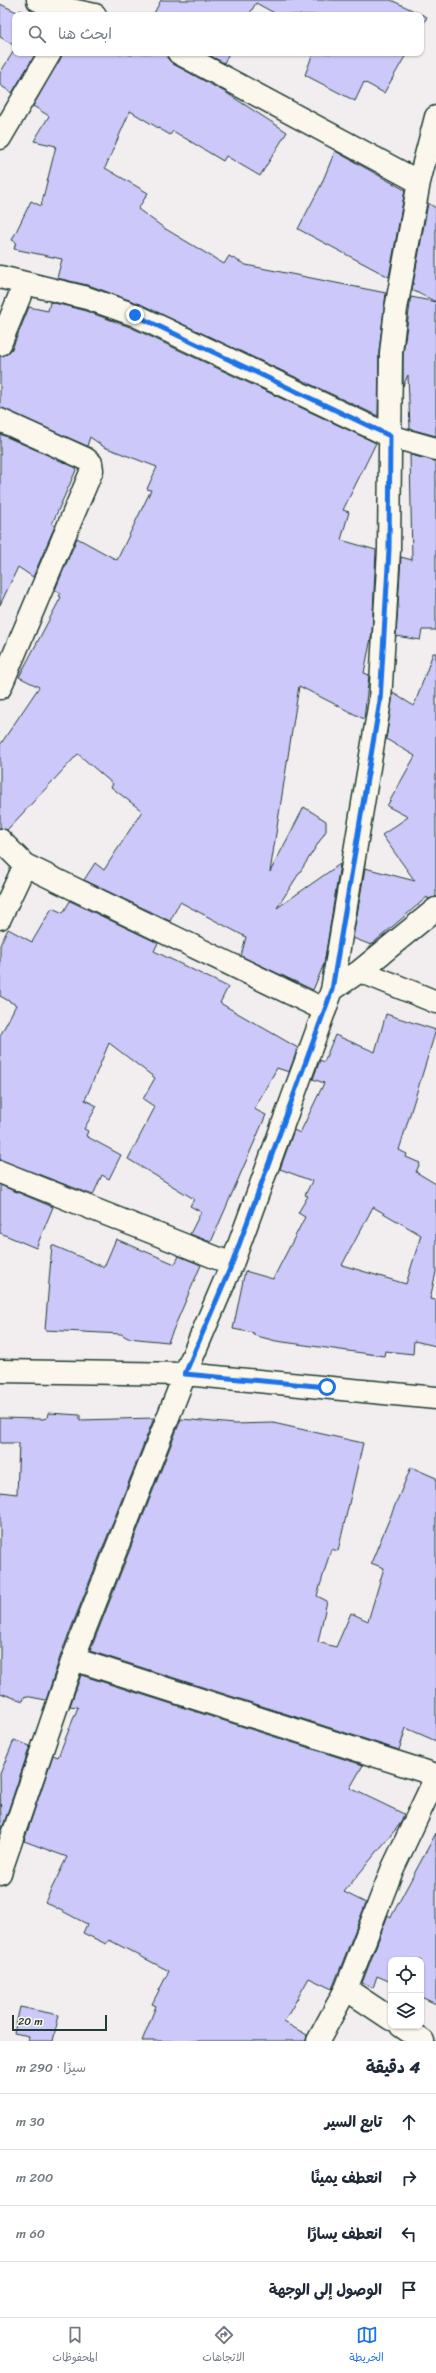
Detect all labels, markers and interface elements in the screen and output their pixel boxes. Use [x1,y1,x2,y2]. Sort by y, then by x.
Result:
search box [12,12,424,56]
text: ابحث هنا [58,21,112,47]
icon: search [26,23,48,45]
route end [126,306,144,324]
route start [318,1378,336,1396]
map controls [388,1957,424,2029]
button: locate [388,1957,424,1993]
button: layers [388,1993,424,2029]
text: 20 m [18,2012,43,2031]
scale bar [12,2013,107,2032]
text: 4 دقيقة [366,2052,420,2082]
text: سيرًا · 290 m [16,2056,86,2079]
text: تابع السير [325,2109,382,2135]
text: 30 m [16,2110,45,2133]
icon: ahead [398,2111,420,2133]
text: انعطف يمينًا [311,2165,382,2191]
text: 200 m [16,2166,53,2189]
icon: right [398,2167,420,2189]
text: انعطف يسارًا [307,2221,382,2247]
text: 60 m [16,2222,45,2245]
icon: left [398,2223,420,2245]
text: الوصول إلى الوجهة [269,2277,382,2303]
icon: arrive [398,2279,420,2301]
tab: المحفوظات [52,2324,98,2367]
tab: الاتجاهات [202,2324,245,2367]
tab: الخريطة [349,2324,384,2367]

